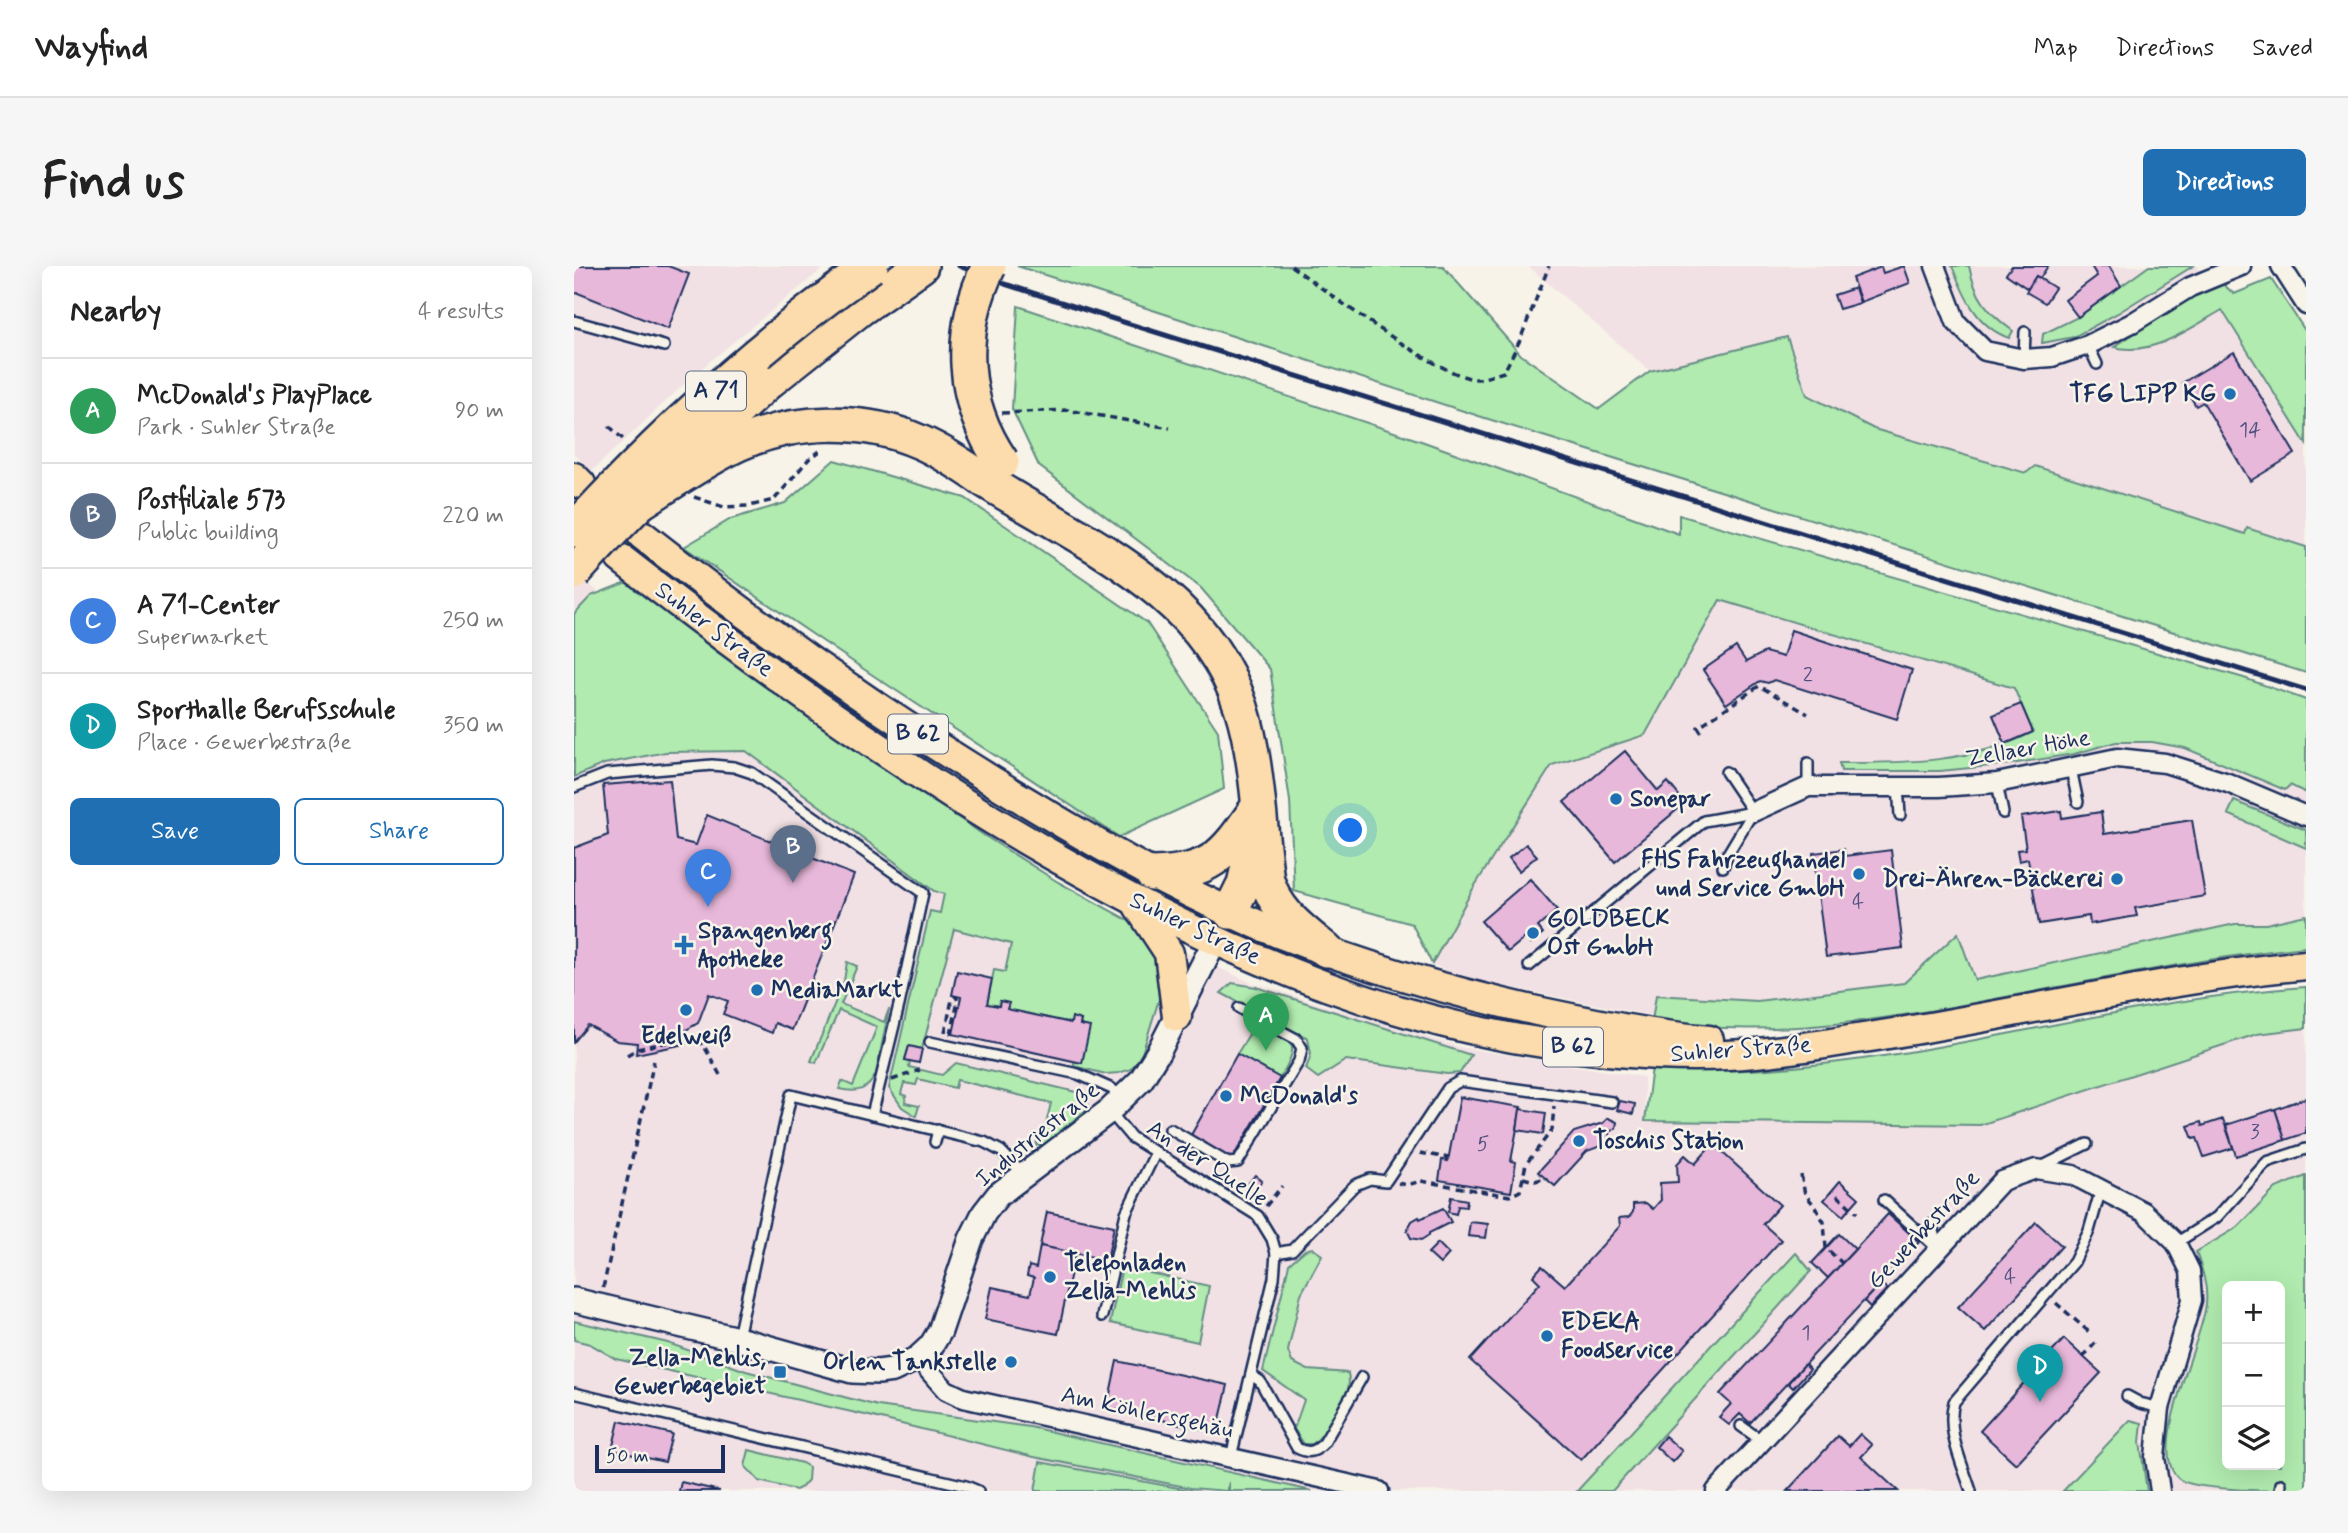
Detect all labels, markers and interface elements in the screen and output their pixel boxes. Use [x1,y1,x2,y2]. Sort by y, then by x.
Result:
text: Wayfind [35,26,148,70]
text: Map [2034,33,2078,64]
text: Directions [2116,33,2214,64]
text: Saved [2252,33,2313,64]
button: Directions [2143,149,2306,216]
text: Find us [42,150,185,215]
text: Nearby [70,292,161,331]
text: 4 results [418,297,504,327]
road number: A 71 [686,372,746,410]
text: McDonald's PlayPlace [137,379,372,413]
place label: TFG LIPP KG [2069,379,2216,410]
marker: TFG LIPP KG [2222,386,2238,402]
text: A [85,396,101,426]
text: 90 m [455,396,504,426]
text: Park · Suhler Straße [137,413,336,443]
house number: 14 [2239,416,2261,444]
text: Postfiliale 573 [137,484,285,518]
text: B [86,501,100,531]
text: 220 m [442,501,504,531]
text: Public building [137,518,279,548]
street label: Suhler Straße [648,575,780,685]
text: A 71-Center [137,589,280,623]
text: C [85,606,101,636]
text: 250 m [442,606,504,636]
text: Supermarket [137,623,268,653]
house number: 2 [1803,661,1813,689]
text: Sporthalle Berufsschule [137,694,396,728]
text: D [85,711,101,741]
text: 350 m [443,711,504,741]
road number: B 62 [888,714,948,754]
street label: Zellaer Höhe [1963,723,2093,775]
text: Place · Gewerbestraße [137,728,351,758]
place label: Sonepar [1630,784,1711,815]
marker: Sonepar [1608,791,1624,807]
button: Save [70,798,280,865]
button: Share [294,798,504,865]
your location [1333,813,1367,847]
pin: B [770,825,816,883]
place label: FHS Fahrzeughandel und Service GmbH [1641,845,1845,904]
pin: C [685,849,731,907]
place label: Drei-Ähren-Bäckerei [1882,864,2103,895]
marker: FHS Fahrzeughandel und Service GmbH [1851,866,1867,882]
marker: Drei-Ähren-Bäckerei [2109,871,2125,887]
street label: Suhler Straße [1125,885,1266,973]
house number: 4 [1852,888,1864,916]
place label: GOLDBECK Ost GmbH [1547,904,1669,963]
place label: Spangenberg Apotheke [698,916,832,978]
marker: GOLDBECK Ost GmbH [1525,925,1541,941]
marker: Spangenberg Apotheke [676,937,692,953]
place label: MediaMarkt [771,975,904,1006]
marker: MediaMarkt [749,982,765,998]
pin: A [1243,993,1289,1051]
marker: Edelweiß [678,1002,694,1018]
place label: Edelweiß [641,1021,731,1052]
road number: B 62 [1543,1028,1603,1066]
street label: Suhler Straße [1670,1030,1813,1070]
street label: Industriestraße [969,1075,1107,1195]
place label: McDonald's [1240,1081,1358,1112]
marker: McDonald's [1218,1088,1234,1104]
street label: An der Quelle [1140,1113,1274,1215]
house number: 3 [2250,1118,2260,1146]
place label: Toschis Station [1593,1126,1744,1157]
house number: 5 [1477,1130,1489,1158]
marker: Toschis Station [1571,1133,1587,1149]
street label: Gewerbestraße [1861,1164,1987,1296]
place label: Telefonladen Zella-Mehlis [1064,1248,1196,1307]
house number: 4 [2004,1263,2016,1291]
marker: Telefonladen Zella-Mehlis [1042,1269,1058,1285]
map controls [2222,1281,2285,1470]
button: + [2222,1281,2285,1344]
place label: EDEKA Foodservice [1561,1307,1674,1366]
house number: 1 [1801,1319,1811,1347]
marker: EDEKA Foodservice [1539,1328,1555,1344]
place label: Zella-Mehlis, Gewerbegebiet [614,1343,767,1403]
pin: D [2017,1344,2063,1402]
button: − [2222,1344,2285,1407]
place label: Orlen Tankstelle [823,1347,997,1378]
marker: Orlen Tankstelle [1003,1354,1019,1370]
marker: Zella-Mehlis, Gewerbegebiet [772,1364,788,1380]
street label: Am Köhlersgehäu [1057,1380,1236,1449]
button: layers [2222,1407,2285,1470]
scale bar [595,1442,724,1474]
text: 50 m [606,1444,649,1469]

